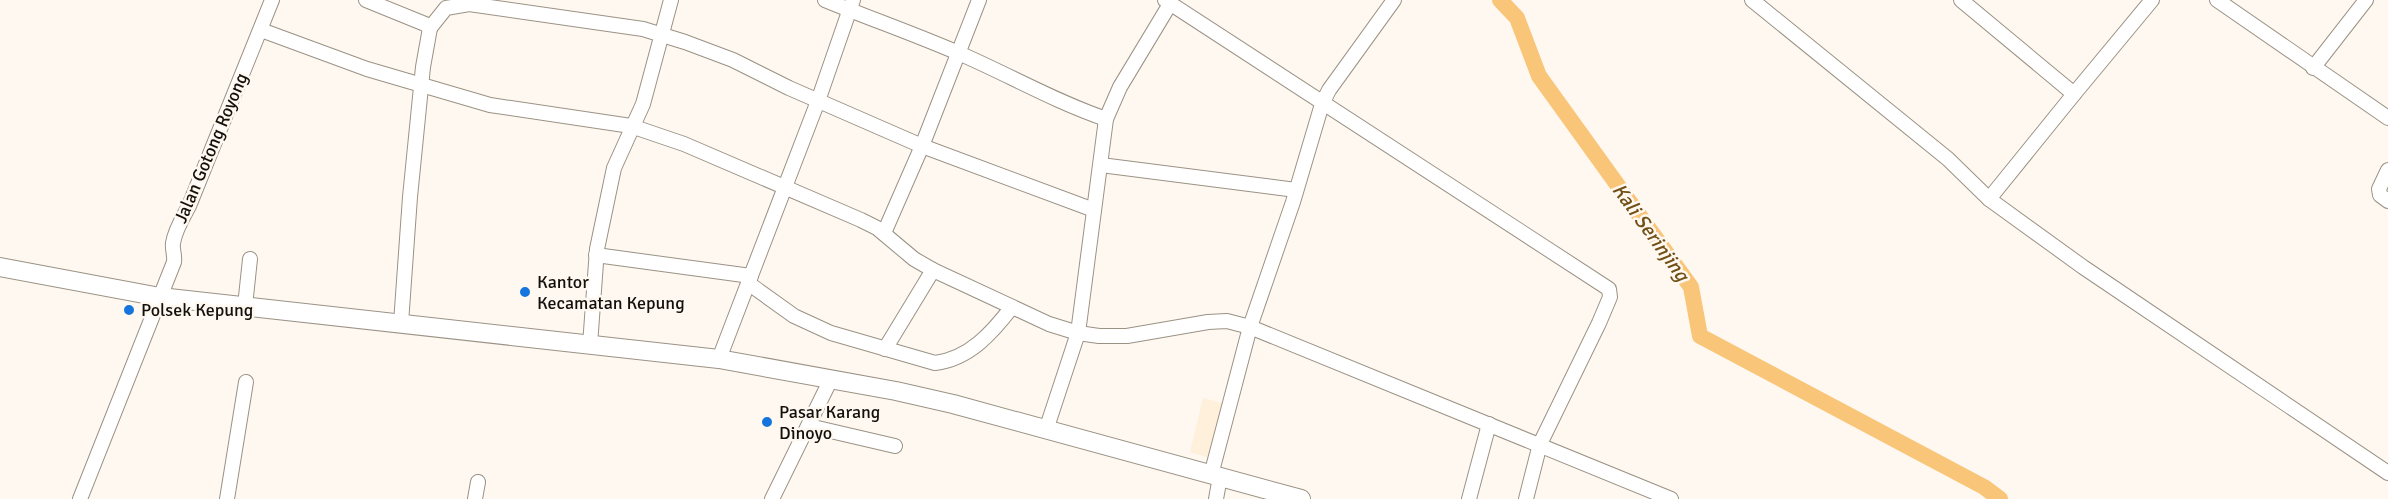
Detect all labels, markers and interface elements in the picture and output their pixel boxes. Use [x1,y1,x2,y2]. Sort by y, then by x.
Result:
street label: Jalan Gotong Royong [169,70,253,226]
water label: Kali Serinjing [1607,178,1695,287]
place label: Kantor Kecamatan Kepung [537,271,685,314]
marker: Kantor Kecamatan Kepung [518,285,532,299]
place label: Polsek Kepung [141,299,253,321]
marker: Polsek Kepung [122,303,136,317]
place label: Pasar Karang Dinoyo [779,401,880,444]
marker: Pasar Karang Dinoyo [760,415,774,429]

